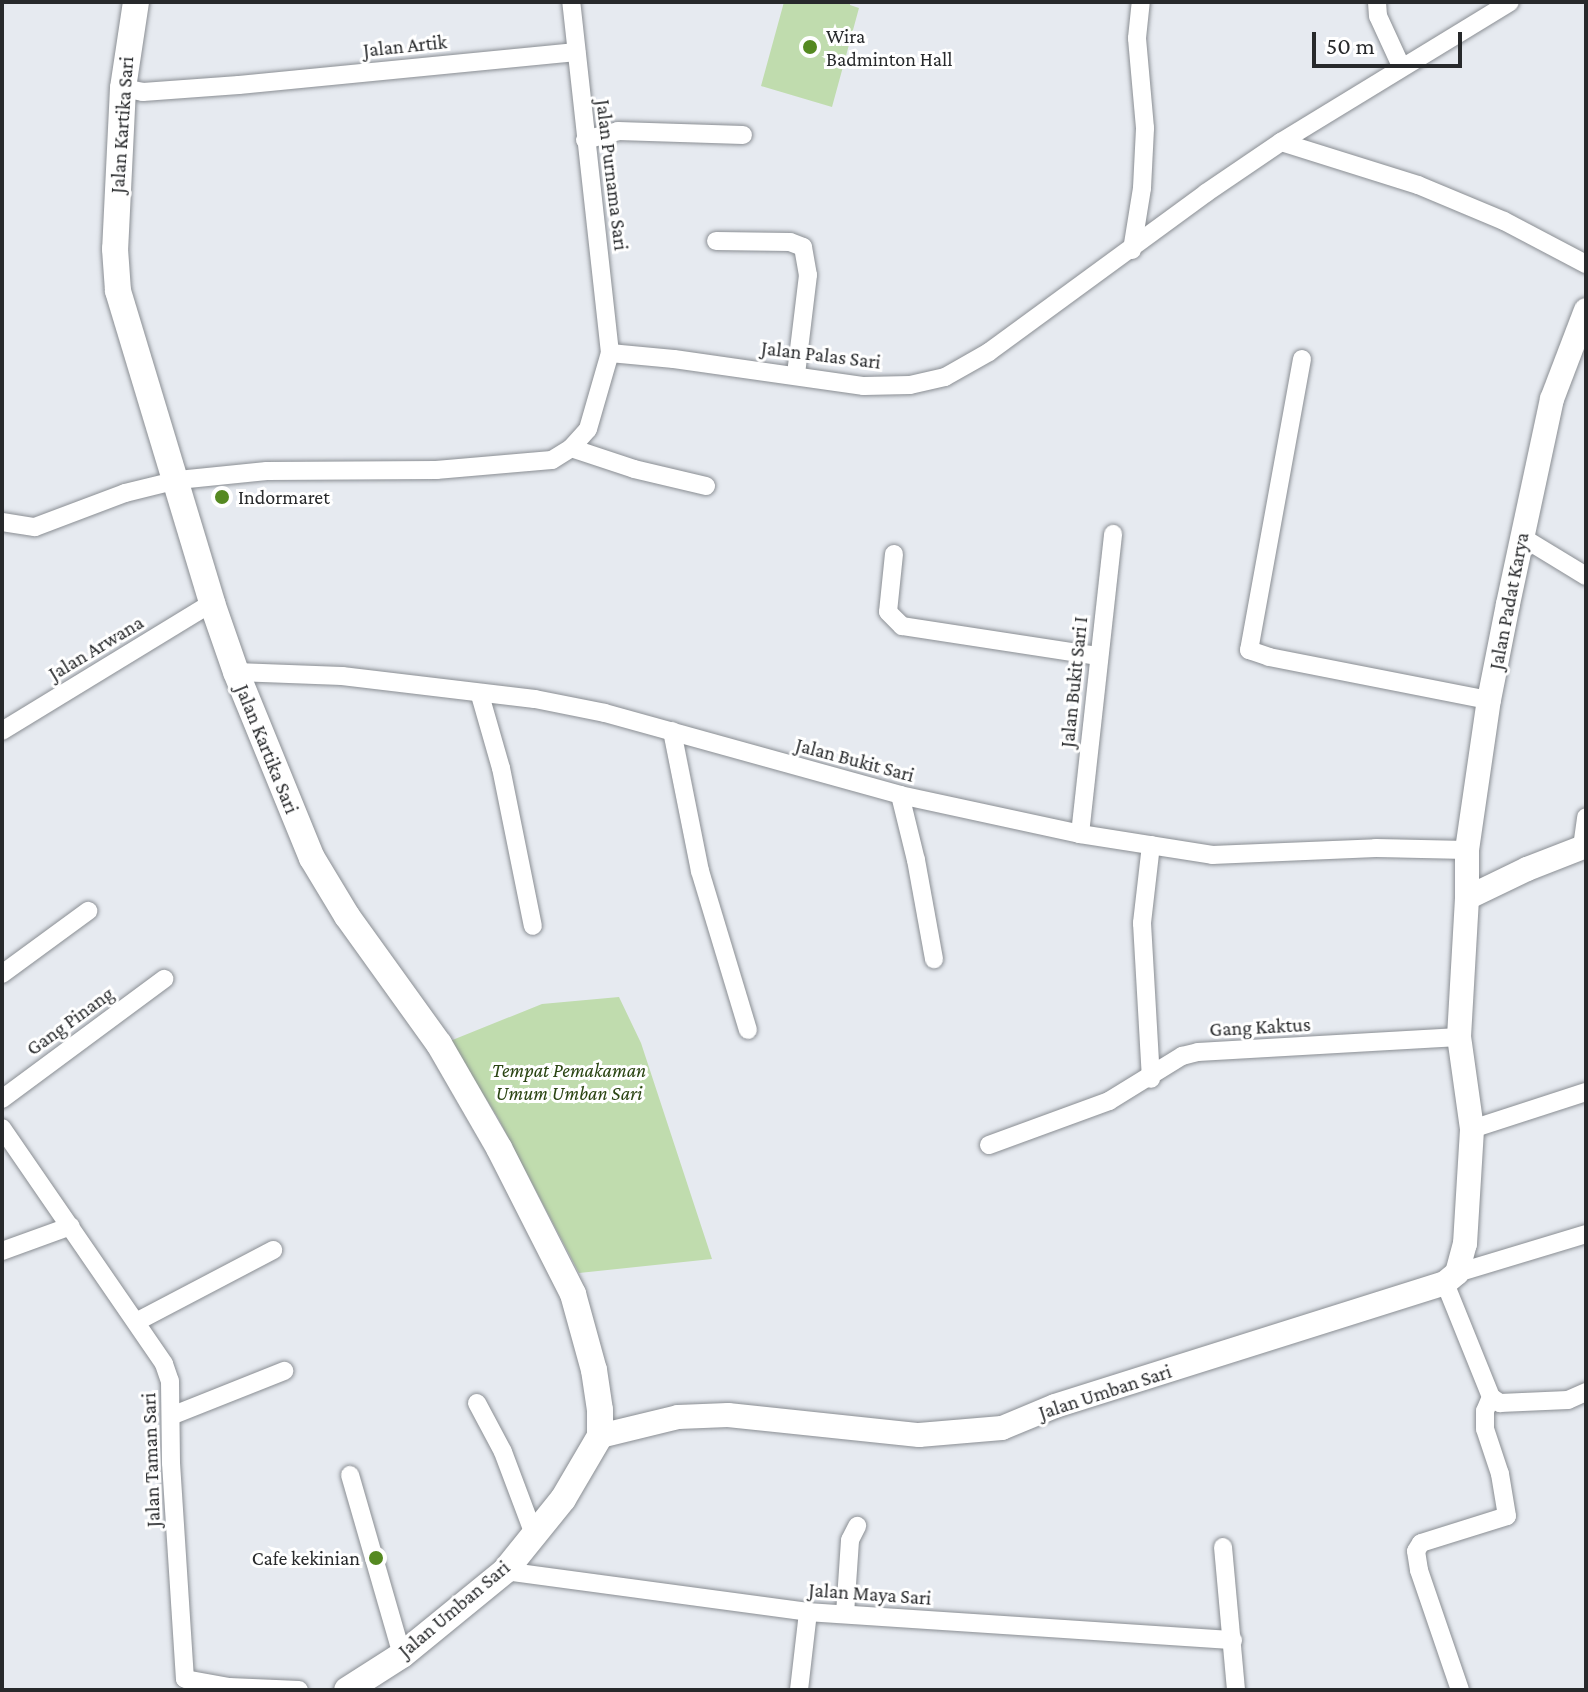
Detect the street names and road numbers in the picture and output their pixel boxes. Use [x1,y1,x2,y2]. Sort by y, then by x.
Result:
street label: Jalan Artik [362,30,448,62]
street label: Jalan Kartika Sari [105,56,139,194]
street label: Jalan Purnama Sari [591,98,633,252]
street label: Jalan Palas Sari [760,336,882,374]
street label: Jalan Padat Karya [1484,530,1534,672]
street label: Jalan Arwana [44,610,148,686]
street label: Jalan Bukit Sari I [1055,615,1093,749]
street label: Jalan Kartika Sari [230,681,304,817]
street label: Jalan Bukit Sari [793,733,917,787]
street label: Gang Pinang [22,981,118,1061]
street label: Gang Kaktus [1209,1012,1311,1042]
street label: Jalan Umban Sari [1036,1359,1174,1425]
street label: Jalan Taman Sari [137,1392,165,1528]
street label: Jalan Umban Sari [393,1555,515,1663]
street label: Jalan Maya Sari [808,1578,932,1610]

